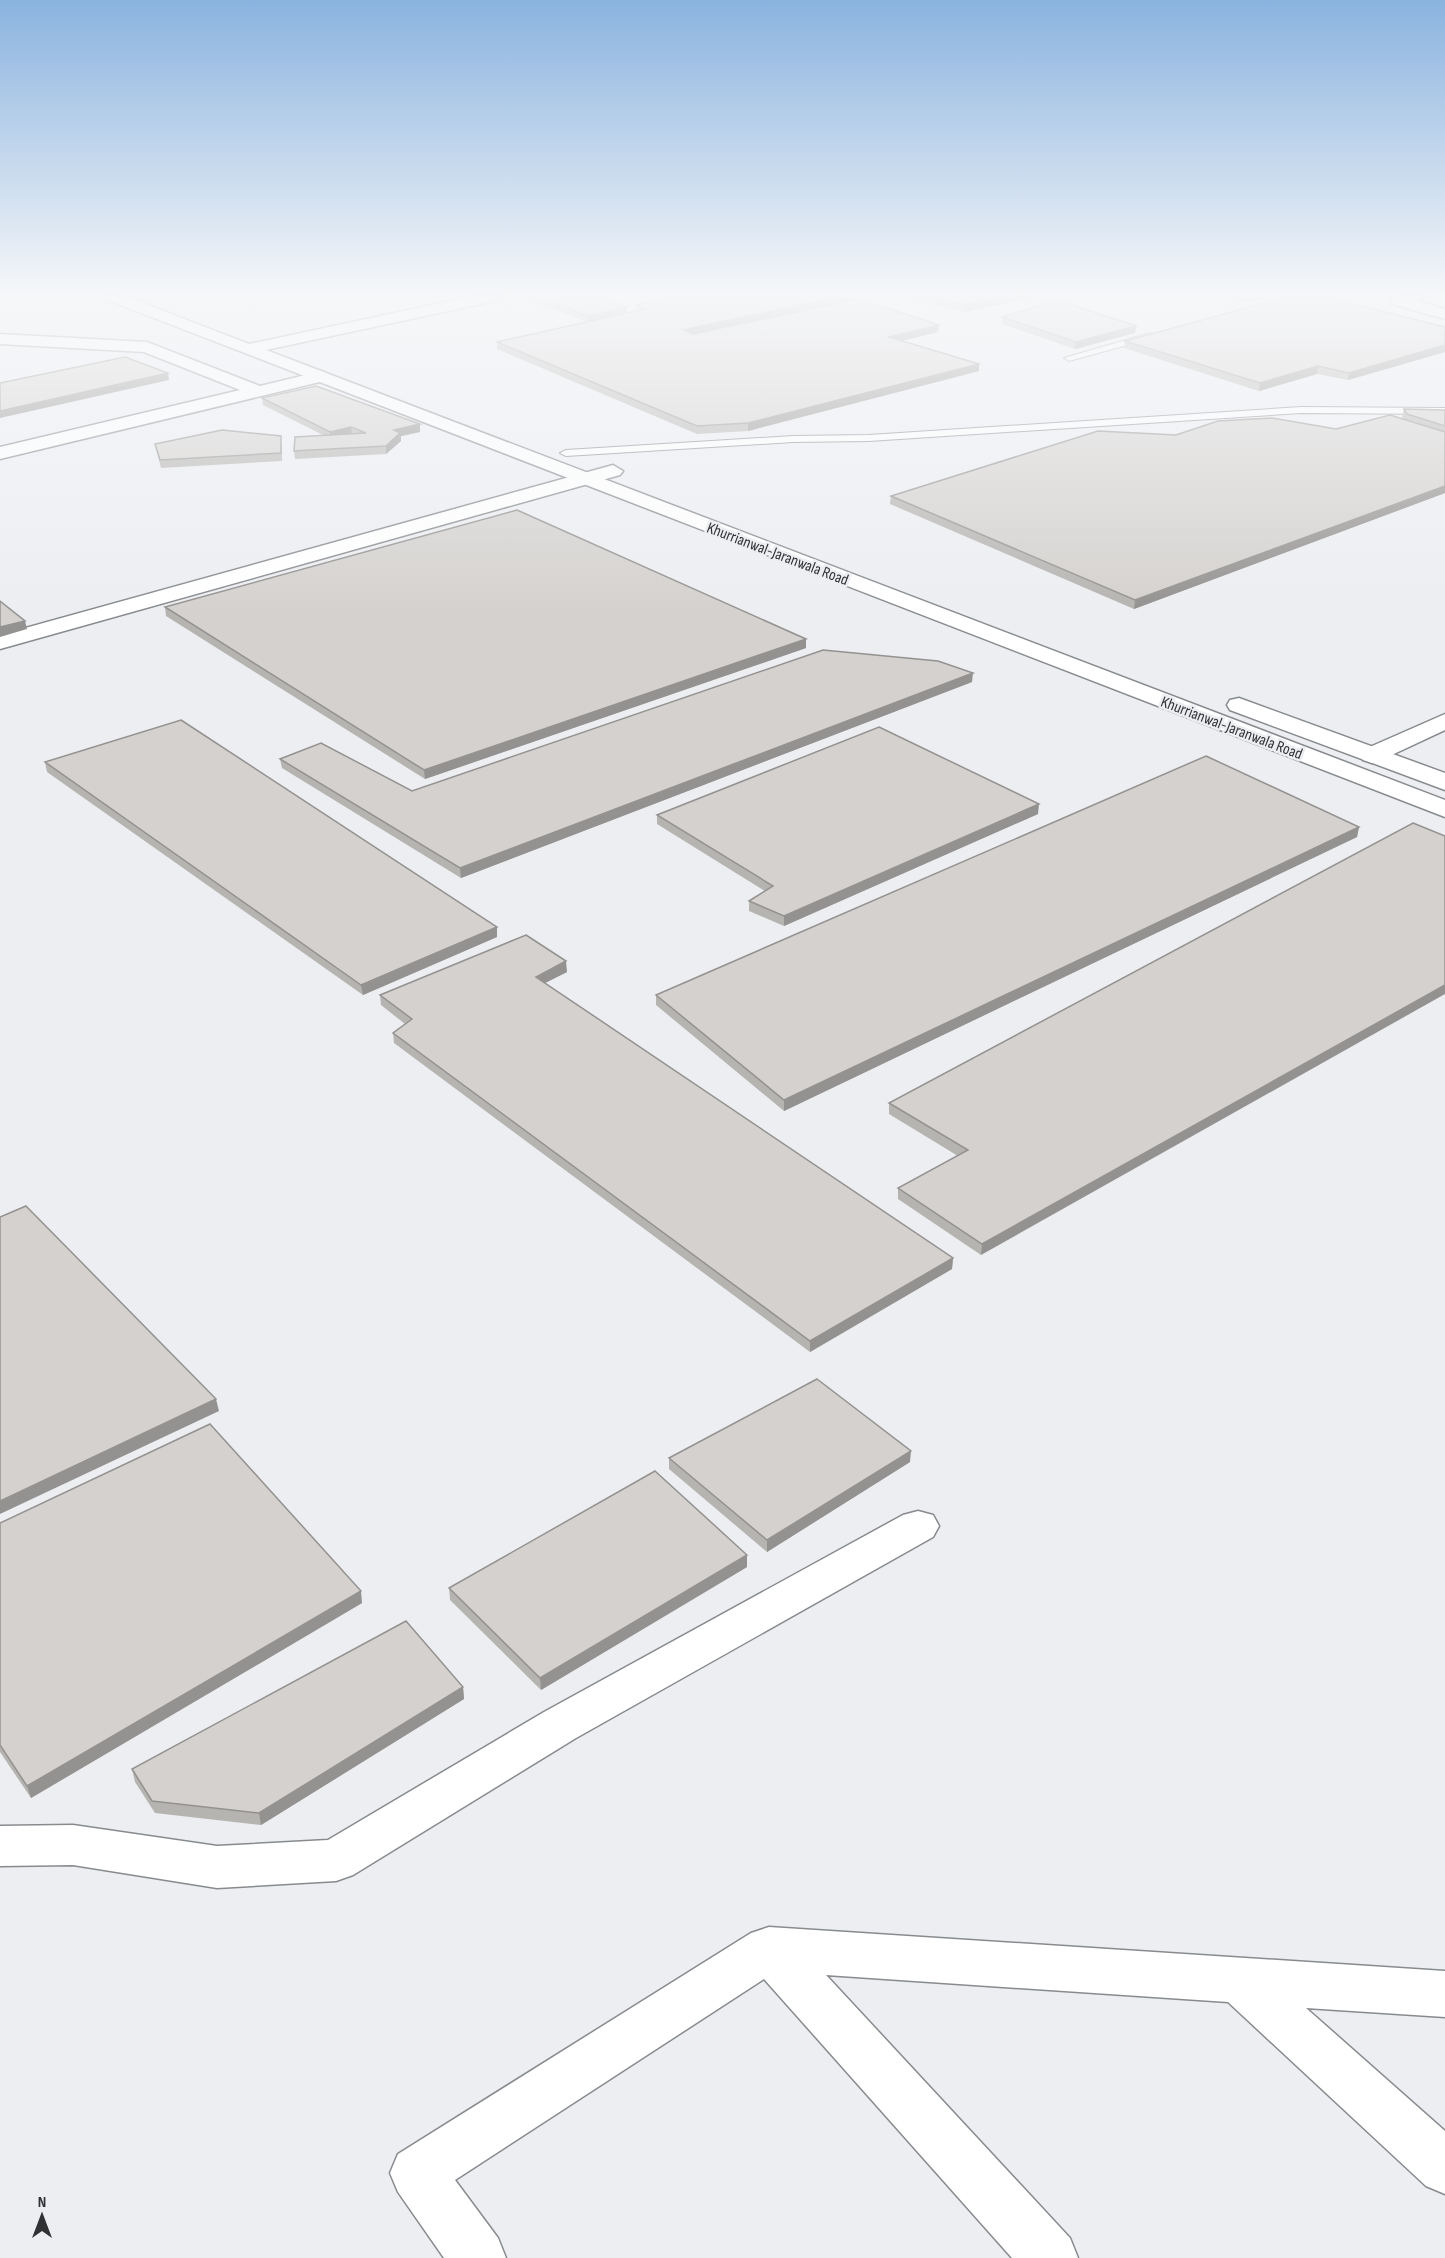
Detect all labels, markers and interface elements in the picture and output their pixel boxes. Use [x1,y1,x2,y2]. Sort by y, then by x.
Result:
street label: Khurrianwal-Jaranwala Road [704,519,851,590]
street label: Khurrianwal-Jaranwala Road [1158,693,1305,764]
north arrow [12,2186,72,2246]
text: N [38,2193,46,2212]

